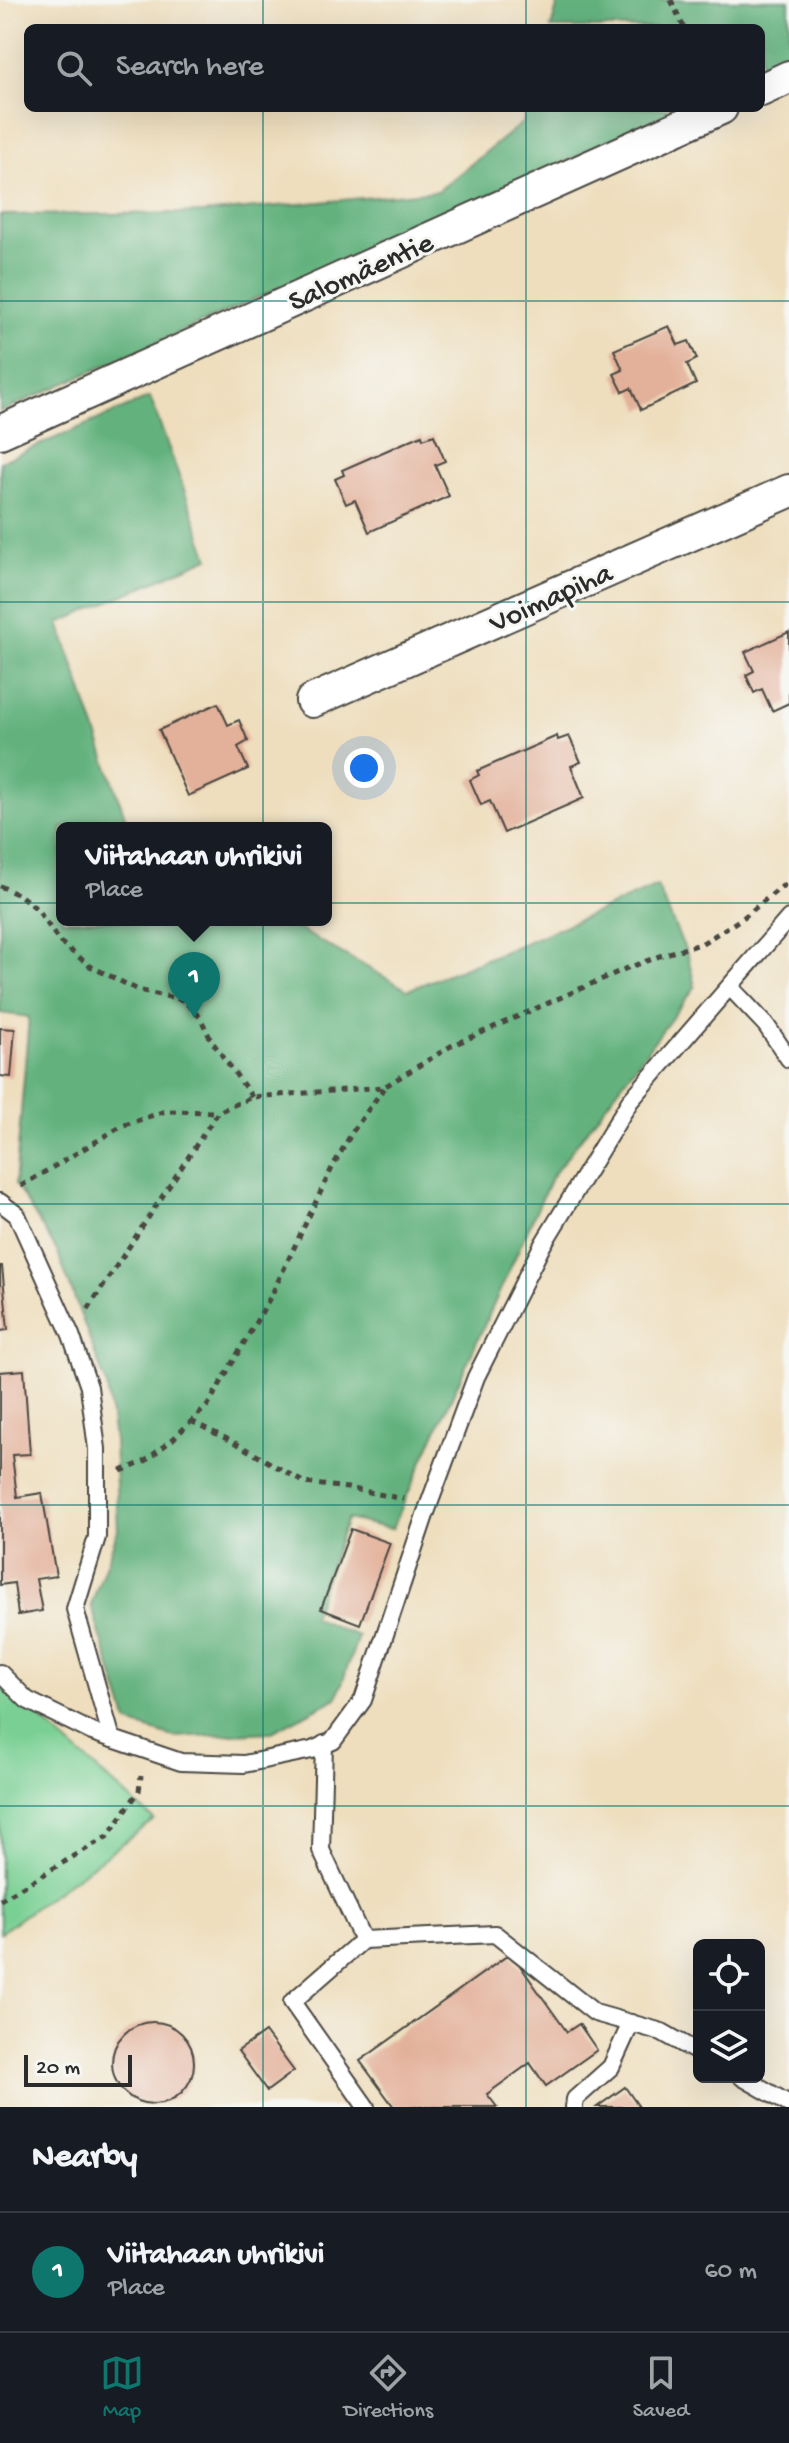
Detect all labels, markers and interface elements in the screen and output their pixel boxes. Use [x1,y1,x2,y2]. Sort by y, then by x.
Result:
search box [24,24,765,112]
icon: search [52,46,96,90]
text: Search here [116,51,264,86]
street label: Salomäentie [284,226,440,322]
street label: Voimapiha [484,557,620,643]
your location [344,748,384,788]
popup [56,822,332,926]
text: Viitahaan uhrikivi [86,841,302,876]
text: Place [86,876,143,907]
pin: 1 [168,952,220,1018]
map controls [693,1939,765,2083]
button: locate [693,1939,765,2011]
button: layers [693,2011,765,2083]
scale bar [24,2051,132,2087]
text: 20 m [36,2056,80,2082]
text: Nearby [32,2139,137,2179]
text: Viitahaan uhrikivi [108,2239,324,2274]
text: 1 [53,2257,63,2288]
text: 60 m [704,2257,757,2288]
text: Place [108,2274,165,2305]
tab: Map [100,2351,144,2425]
tab: Directions [344,2351,433,2425]
tab: Saved [633,2351,689,2425]

